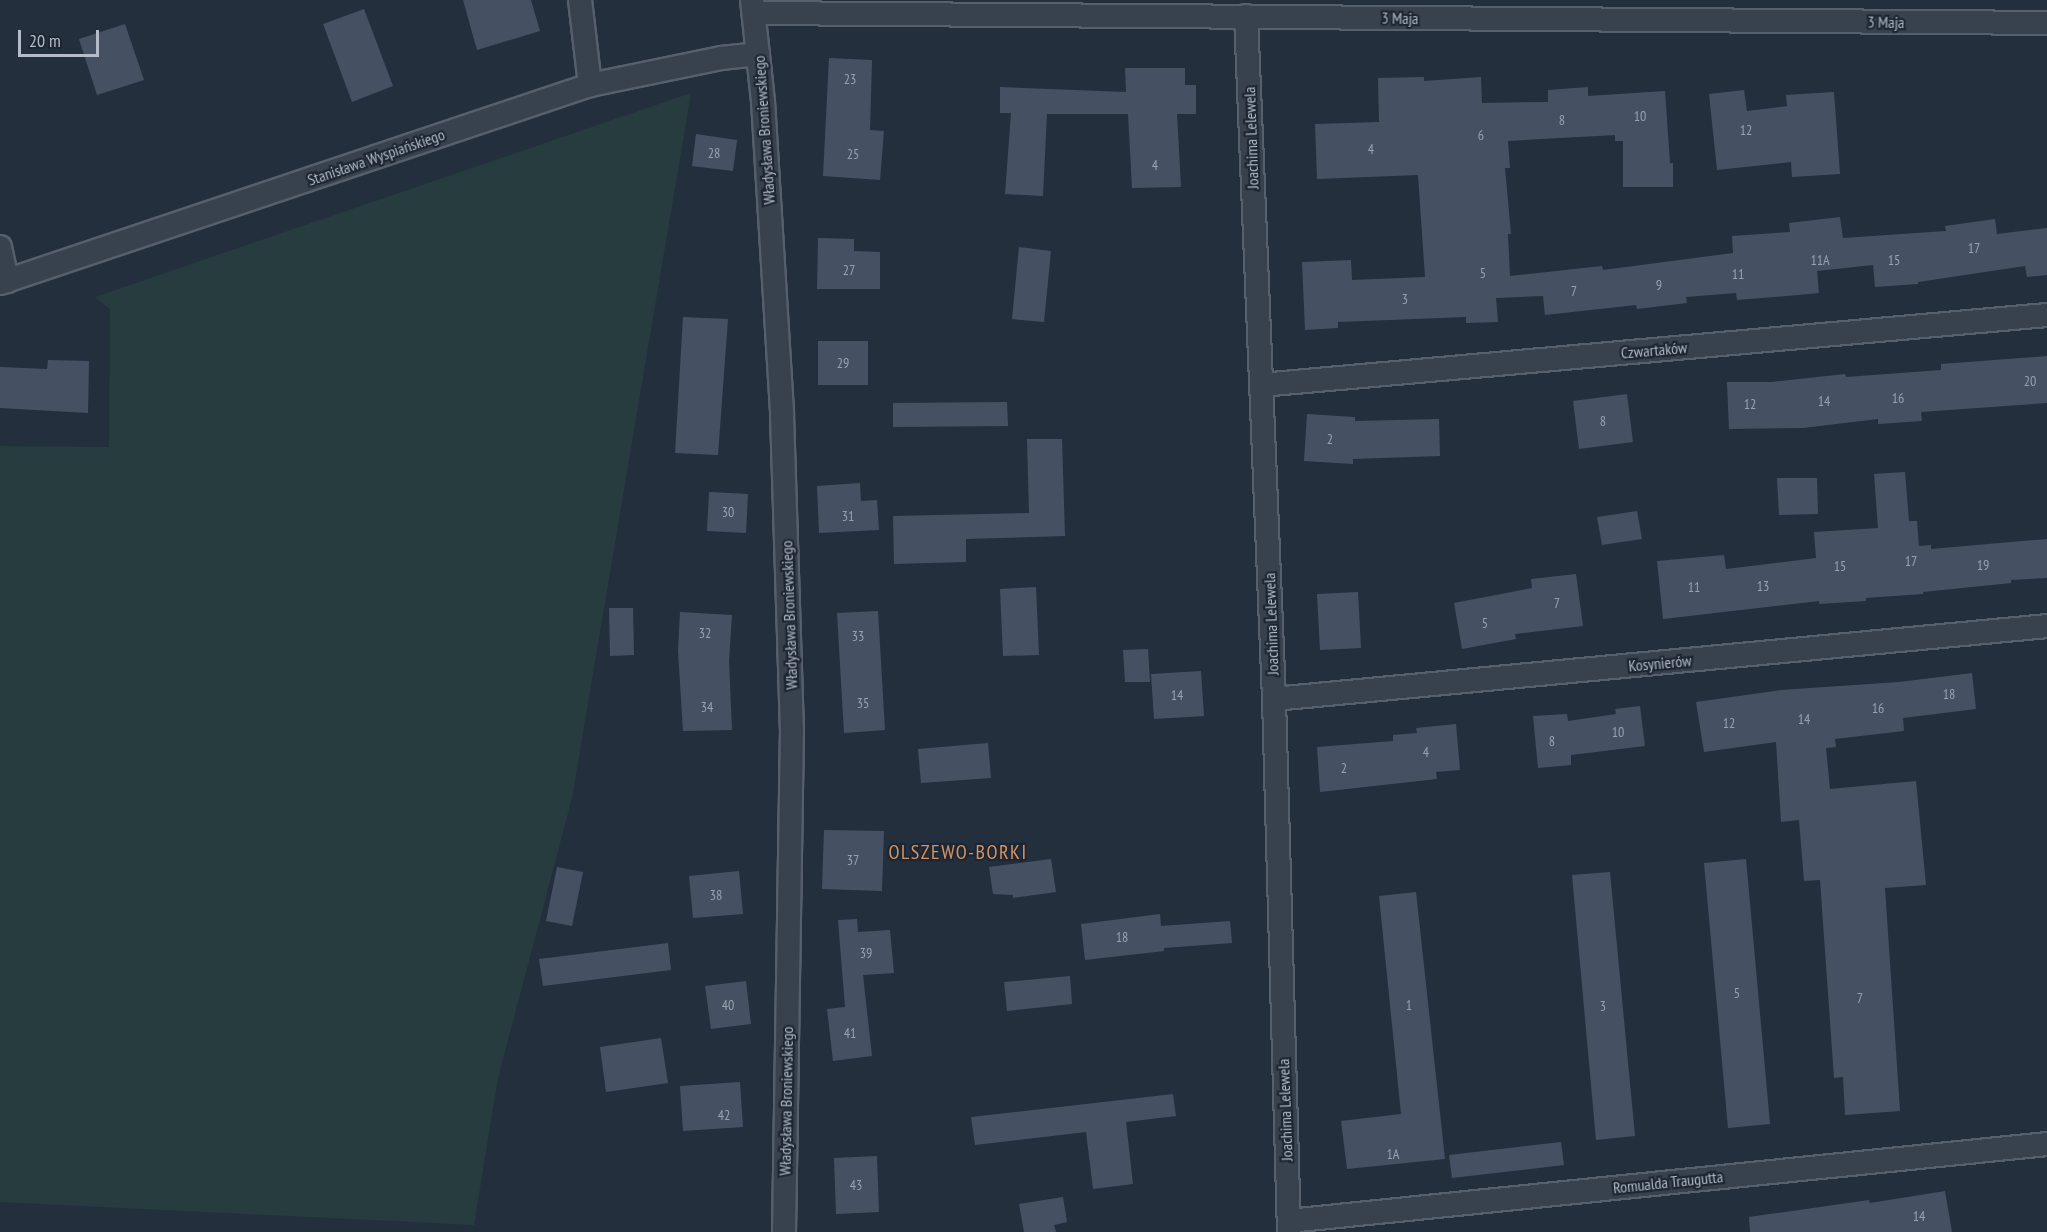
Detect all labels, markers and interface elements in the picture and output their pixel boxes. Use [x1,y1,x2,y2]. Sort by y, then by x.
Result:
street label: 3 Maja [1381,8,1419,28]
street label: 3 Maja [1867,12,1905,32]
scale bar [21,18,102,56]
text: 20 m [29,29,61,52]
street label: Władysława Broniewskiego [749,55,779,205]
house number: 23 [844,71,856,87]
street label: Joachima Lelewela [1240,87,1262,189]
house number: 10 [1634,108,1646,124]
house number: 8 [1559,112,1565,128]
house number: 12 [1740,122,1752,138]
street label: Stanisława Wyspiańskiego [305,124,447,190]
house number: 6 [1478,127,1484,143]
house number: 4 [1368,141,1374,157]
house number: 28 [708,145,720,161]
house number: 25 [847,146,859,162]
house number: 4 [1152,157,1158,173]
house number: 17 [1968,240,1980,256]
house number: 11A [1810,252,1830,268]
house number: 15 [1888,252,1900,268]
house number: 27 [843,262,855,278]
house number: 5 [1480,265,1486,281]
house number: 11 [1732,266,1744,282]
house number: 9 [1656,277,1662,293]
house number: 7 [1571,283,1577,299]
house number: 3 [1402,291,1408,307]
street label: Czwartaków [1620,338,1688,362]
house number: 29 [837,355,849,371]
house number: 20 [2024,373,2036,389]
house number: 16 [1892,390,1904,406]
house number: 14 [1818,393,1830,409]
house number: 12 [1744,396,1756,412]
house number: 8 [1600,413,1606,429]
house number: 2 [1327,431,1333,447]
house number: 30 [722,504,734,520]
house number: 31 [842,508,854,524]
street label: Władysława Broniewskiego [777,540,801,690]
house number: 17 [1905,553,1917,569]
house number: 19 [1977,557,1989,573]
house number: 15 [1834,558,1846,574]
street label: Joachima Lelewela [1260,573,1282,675]
house number: 13 [1757,578,1769,594]
house number: 11 [1688,579,1700,595]
house number: 7 [1554,595,1560,611]
house number: 5 [1482,615,1488,631]
house number: 32 [699,625,711,641]
house number: 33 [852,628,864,644]
street label: Kosynierów [1628,651,1692,675]
house number: 18 [1943,686,1955,702]
house number: 14 [1171,687,1183,703]
house number: 35 [857,695,869,711]
house number: 34 [701,699,713,715]
house number: 16 [1872,700,1884,716]
house number: 14 [1798,711,1810,727]
house number: 12 [1723,715,1735,731]
house number: 10 [1612,724,1624,740]
house number: 8 [1549,733,1555,749]
house number: 4 [1423,744,1429,760]
house number: 2 [1341,760,1347,776]
district label: OLSZEWO-BORKI [888,840,1028,864]
house number: 37 [847,852,859,868]
house number: 38 [710,887,722,903]
house number: 18 [1116,929,1128,945]
house number: 39 [860,945,872,961]
house number: 5 [1734,985,1740,1001]
house number: 7 [1857,990,1863,1006]
house number: 40 [722,997,734,1013]
house number: 1 [1406,997,1412,1013]
house number: 3 [1600,998,1606,1014]
house number: 41 [844,1025,856,1041]
street label: Władysława Broniewskiego [775,1026,797,1176]
street label: Joachima Lelewela [1274,1059,1296,1161]
house number: 42 [718,1107,730,1123]
house number: 1A [1387,1146,1399,1162]
street label: Romualda Traugutta [1612,1167,1724,1197]
house number: 43 [850,1177,862,1193]
house number: 14 [1913,1208,1925,1224]

